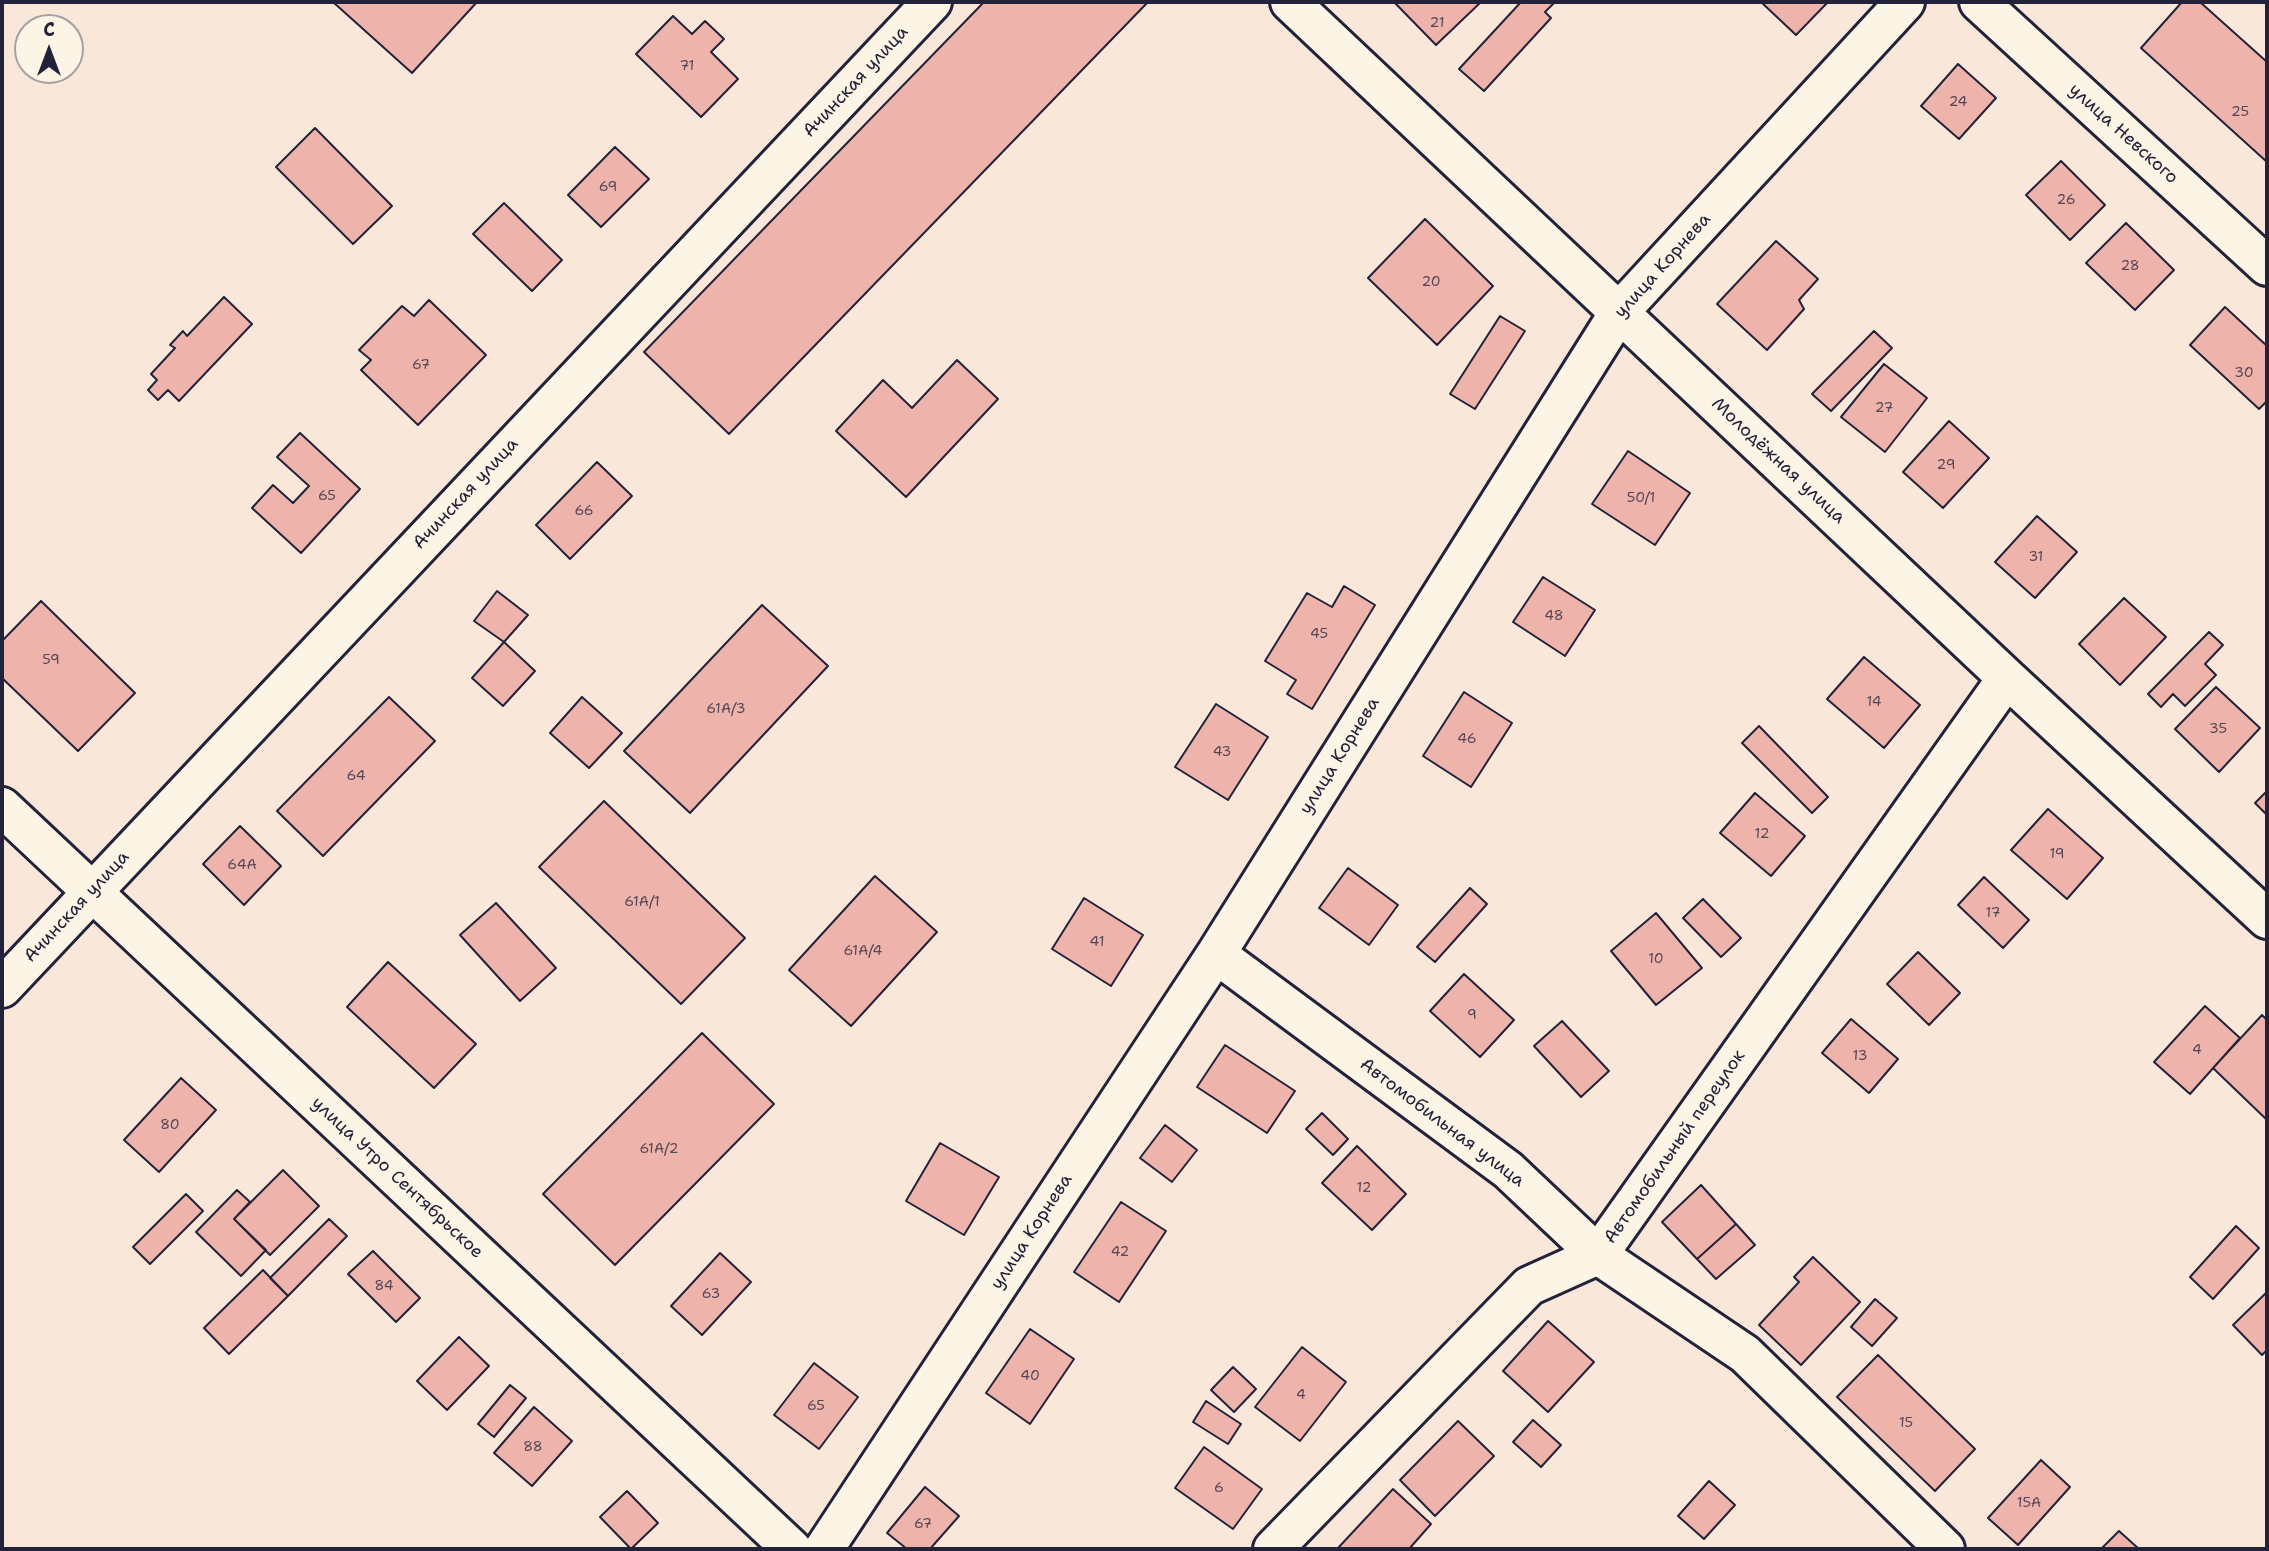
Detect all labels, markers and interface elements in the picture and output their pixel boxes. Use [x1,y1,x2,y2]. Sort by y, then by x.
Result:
north arrow [14,14,84,84]
house number: 21 [1430,15,1444,31]
text: С [43,17,55,42]
street label: Ачинская улица [799,22,913,142]
house number: 71 [680,58,694,74]
street label: улица Невского [2064,79,2182,189]
house number: 24 [1949,94,1967,110]
house number: 25 [2231,104,2249,120]
house number: 69 [599,179,617,195]
house number: 26 [2057,192,2075,208]
street label: улица Корнева [1610,209,1716,323]
house number: 28 [2120,258,2140,274]
house number: 20 [1421,274,1441,290]
house number: 67 [412,357,430,373]
house number: 30 [2234,365,2254,381]
street label: Молодёжная улица [1707,393,1849,529]
house number: 27 [1875,400,1893,416]
street label: Ачинская улица [409,434,523,554]
house number: 29 [1937,457,1955,473]
house number: 65 [318,488,336,504]
house number: 50/1 [1627,490,1655,506]
house number: 66 [574,503,594,519]
house number: 31 [2029,549,2043,565]
house number: 48 [1544,608,1564,624]
house number: 45 [1310,626,1328,642]
house number: 59 [42,652,60,668]
street label: улица Корнева [1295,694,1385,818]
house number: 14 [1866,694,1882,710]
house number: 61А/3 [706,701,746,717]
house number: 35 [2209,721,2227,737]
house number: 46 [1457,731,1477,747]
house number: 43 [1213,744,1231,760]
house number: 64 [346,768,366,784]
house number: 12 [1755,826,1769,842]
house number: 19 [2049,846,2065,862]
street label: Ачинская улица [20,847,134,967]
house number: 64А [227,857,257,873]
house number: 61А/1 [624,894,660,910]
house number: 17 [1986,905,2000,921]
house number: 41 [1090,934,1104,950]
house number: 61А/4 [844,943,882,959]
house number: 10 [1648,951,1664,967]
house number: 9 [1467,1007,1477,1023]
house number: 4 [2192,1042,2202,1058]
street label: Автомобильный переулок [1600,1046,1750,1248]
house number: 13 [1853,1048,1867,1064]
street label: Автомобильная улица [1355,1054,1529,1192]
street label: улица Утро Сентябрьское [307,1093,487,1263]
house number: 80 [160,1117,180,1133]
house number: 61А/2 [639,1141,679,1157]
street label: улица Корнева [987,1170,1077,1294]
house number: 12 [1357,1180,1371,1196]
house number: 42 [1111,1244,1129,1260]
house number: 84 [374,1278,394,1294]
house number: 63 [702,1286,720,1302]
house number: 40 [1020,1368,1040,1384]
house number: 4 [1296,1387,1306,1403]
house number: 65 [807,1398,825,1414]
house number: 15 [1899,1415,1913,1431]
house number: 88 [523,1439,543,1455]
house number: 6 [1214,1480,1224,1496]
house number: 15А [2017,1495,2041,1511]
house number: 67 [914,1516,932,1532]

